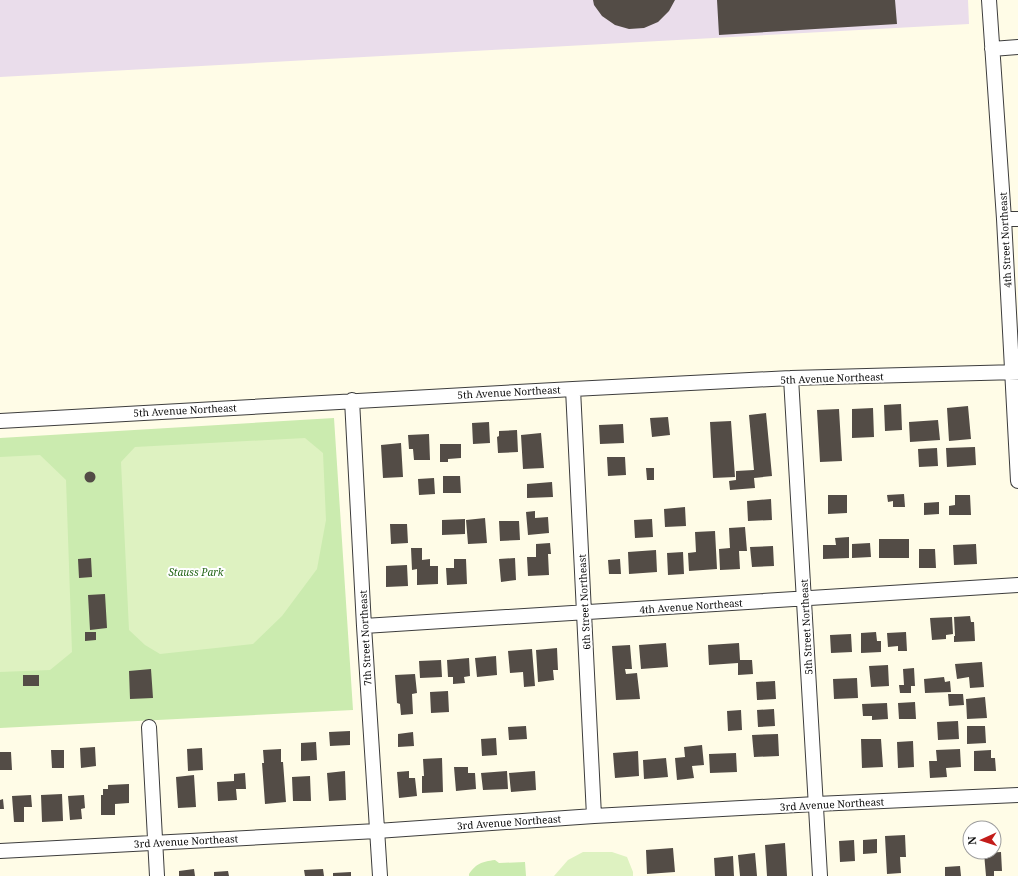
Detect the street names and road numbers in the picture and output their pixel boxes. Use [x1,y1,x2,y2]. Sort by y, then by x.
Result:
street label: 4th Street Northeast [995,191,1014,288]
street label: 5th Avenue Northeast [780,369,884,387]
street label: 5th Avenue Northeast [457,382,561,402]
street label: 5th Avenue Northeast [133,400,237,420]
street label: 6th Street Northeast [574,553,593,650]
street label: 5th Street Northeast [796,578,815,675]
street label: 7th Street Northeast [355,589,374,686]
street label: 4th Avenue Northeast [639,595,744,617]
street label: 3rd Avenue Northeast [780,794,885,814]
street label: 3rd Avenue Northeast [456,811,562,833]
street label: 3rd Avenue Northeast [134,831,239,851]

